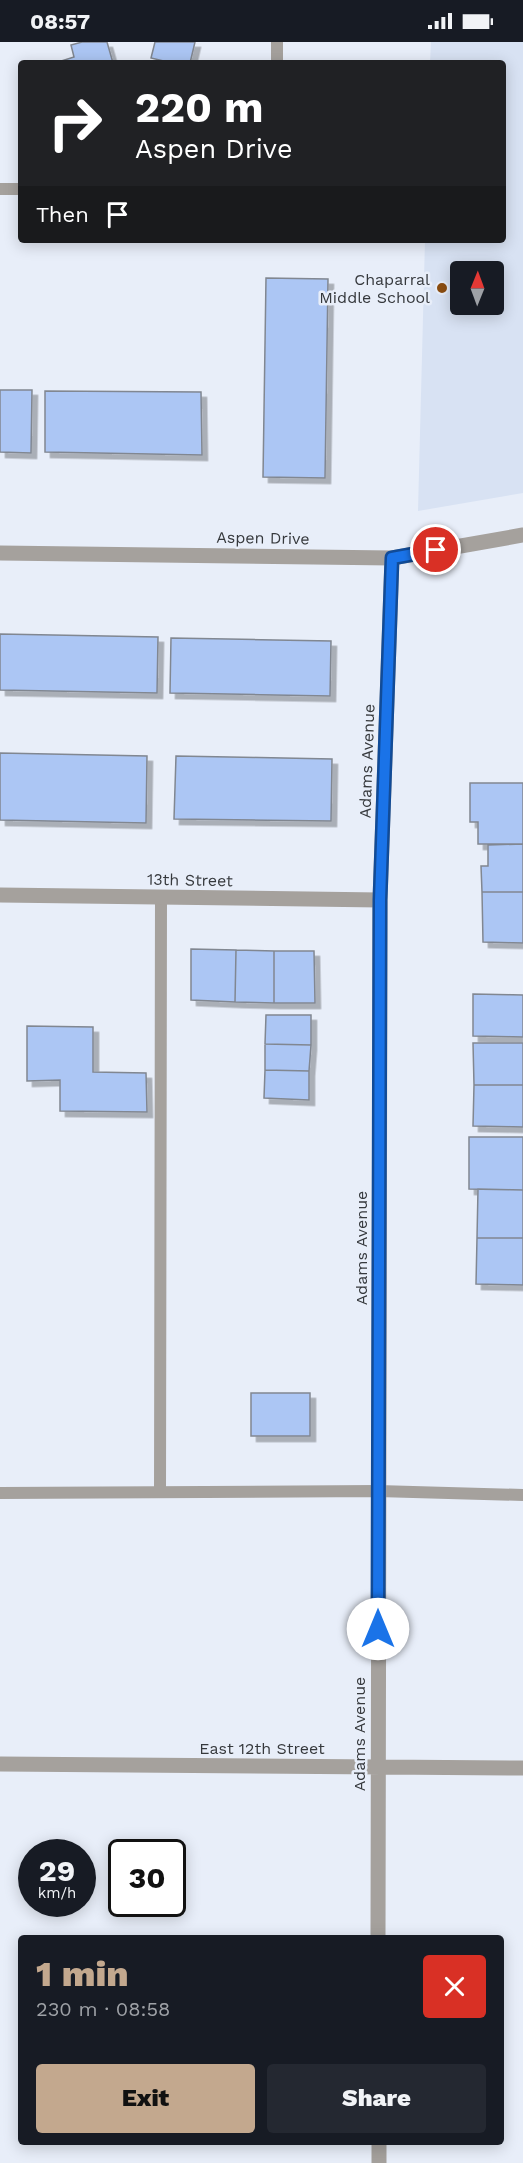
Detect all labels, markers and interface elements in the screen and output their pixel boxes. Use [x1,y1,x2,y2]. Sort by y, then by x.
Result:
text: 08:57 [30,9,90,34]
text: 220 m [135,83,264,132]
icon: right [36,84,114,162]
text: Aspen Drive [135,133,293,165]
icon: arrive [101,198,134,231]
text: Then [36,202,89,227]
north arrow [450,261,504,315]
map controls [450,261,504,315]
place label: Chaparral Middle School [319,270,430,307]
marker: Chaparral Middle School [435,281,449,295]
pin [410,524,461,575]
street label: Aspen Drive [216,528,310,548]
icon: arrive [419,533,452,566]
street label: Adams Avenue [356,703,378,819]
street label: 13th Street [147,870,233,890]
street label: Adams Avenue [352,1191,371,1305]
position arrow [346,1597,410,1661]
street label: Adams Avenue [350,1677,369,1791]
street label: East 12th Street [199,1739,325,1758]
speed limit sign: 30 [108,1839,186,1917]
text: 29 [39,1853,75,1888]
text: km/h [38,1884,76,1902]
text: 1 min [36,1953,129,1995]
button: close [423,1955,486,2018]
text: 230 m · 08:58 [36,1997,170,2021]
button: Exit [36,2064,255,2133]
button: Share [267,2064,486,2133]

